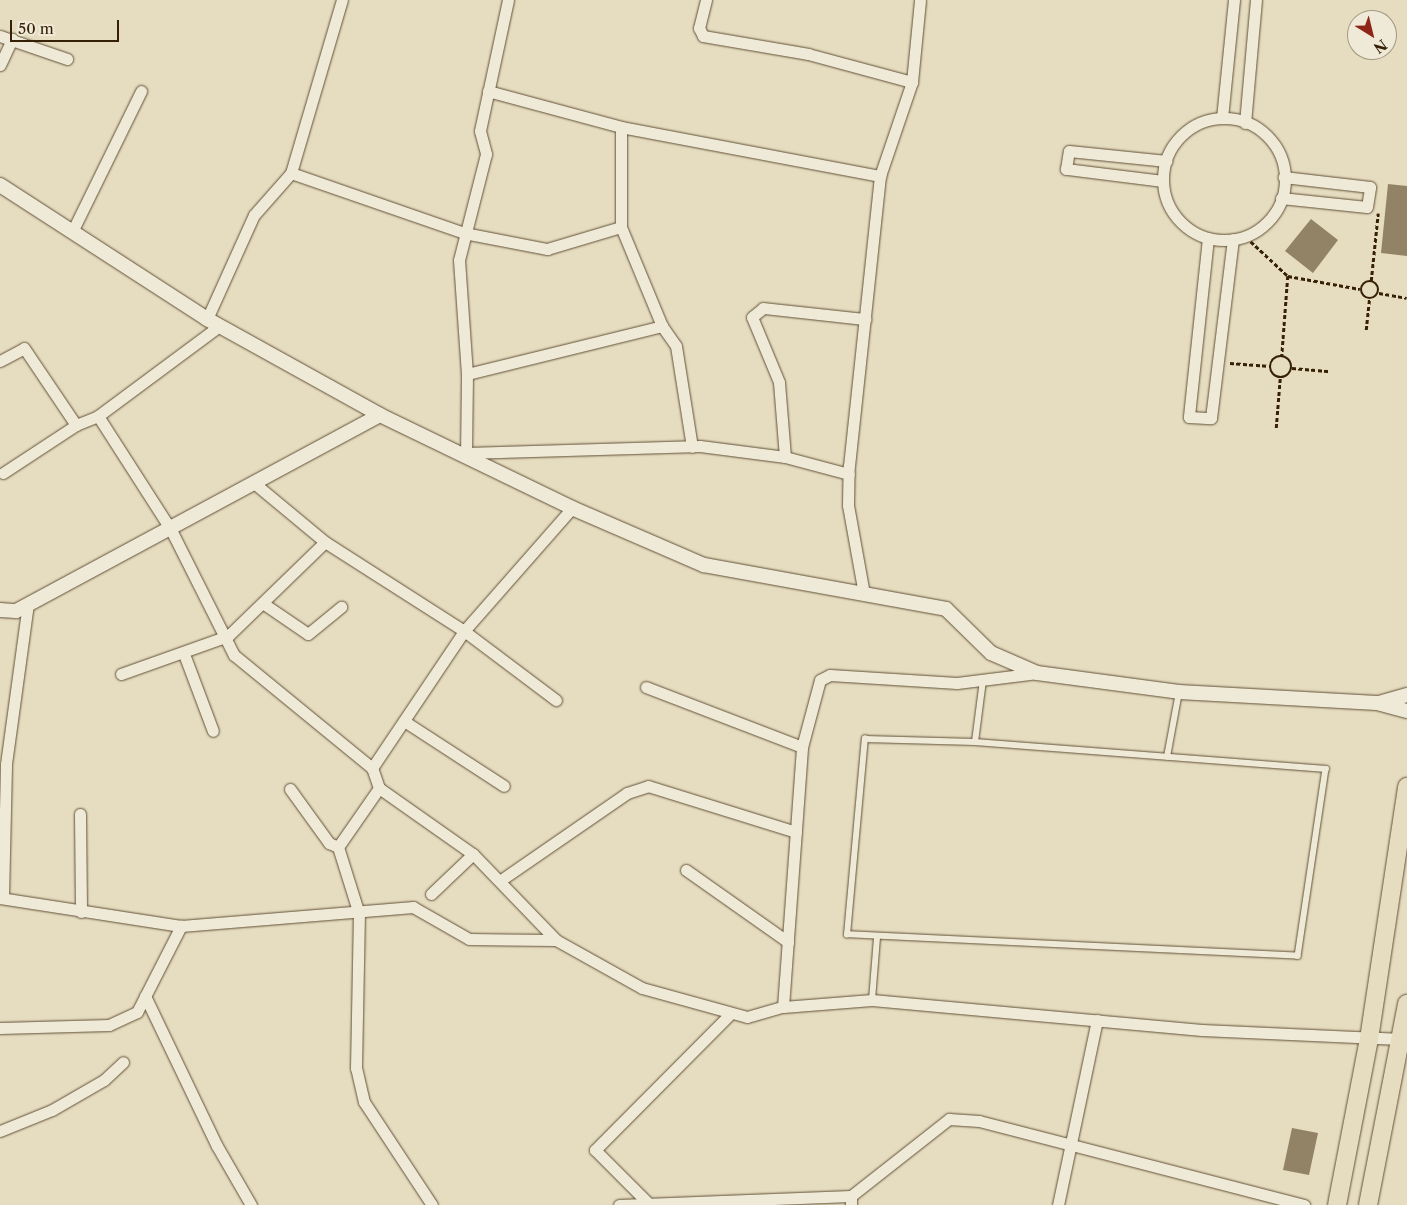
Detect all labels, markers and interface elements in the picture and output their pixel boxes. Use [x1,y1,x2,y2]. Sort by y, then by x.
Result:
scale bar [12,10,121,42]
north arrow [1347,10,1397,60]
text: 50 m [18,19,54,38]
text: N [1370,35,1390,57]

